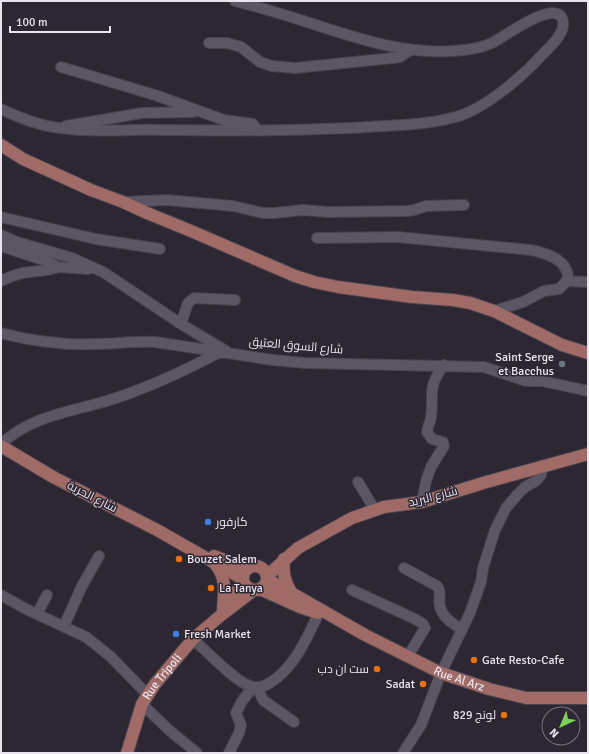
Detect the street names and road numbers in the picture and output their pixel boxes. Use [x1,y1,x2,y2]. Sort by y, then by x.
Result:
street label: شارع السوق العتيق [248,334,344,358]
street label: شارع الحرية [64,478,120,516]
street label: شارع البريد [407,484,459,510]
street label: Rue Tripoli [139,651,185,703]
street label: Rue Al Arz [431,663,487,695]

